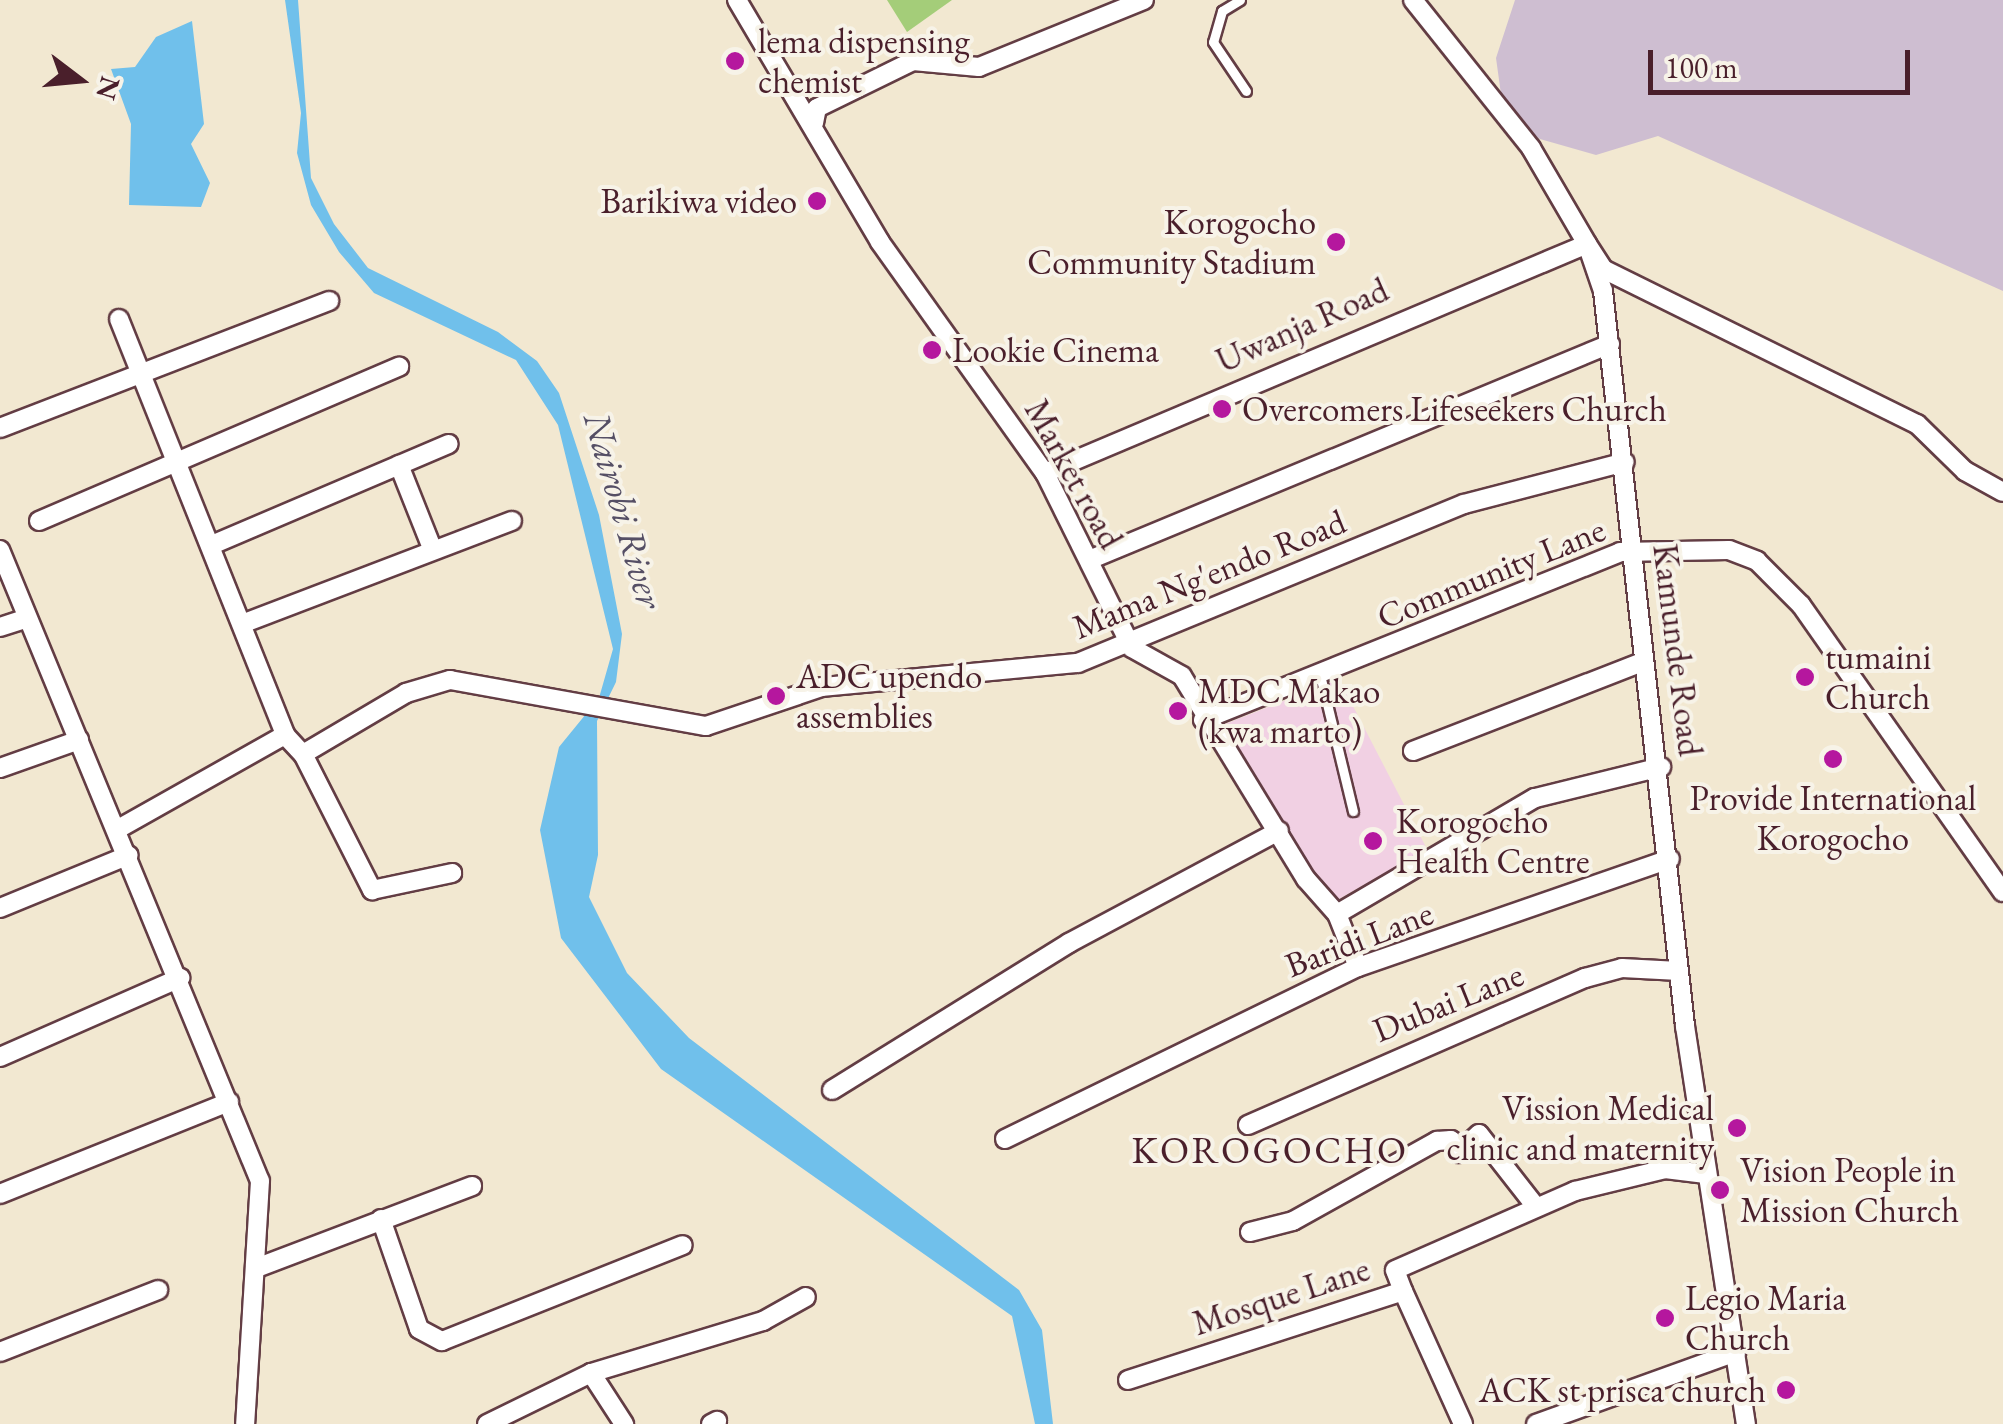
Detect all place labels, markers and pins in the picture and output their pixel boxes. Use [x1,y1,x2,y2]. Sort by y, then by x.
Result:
place label: lema dispensing chemist [758,20,970,102]
marker: lema dispensing chemist [722,48,748,74]
place label: Barikiwa video [601,180,797,222]
marker: Barikiwa video [806,190,828,212]
place label: Korogocho Community Stadium [1027,201,1316,283]
marker: Korogocho Community Stadium [1325,231,1347,253]
place label: Lookie Cinema [952,329,1159,371]
marker: Lookie Cinema [921,339,943,361]
place label: Overcomers Lifeseekers Church [1242,388,1667,430]
marker: Overcomers Lifeseekers Church [1211,398,1233,420]
place label: tumaini Church [1825,636,1931,718]
place label: ADC upendo assemblies [796,655,982,737]
marker: tumaini Church [1794,666,1816,688]
place label: MDC Makao (kwa marto) [1198,670,1380,752]
marker: ADC upendo assemblies [765,685,787,707]
marker: MDC Makao (kwa marto) [1167,700,1189,722]
marker: Provide International Korogocho [1820,746,1846,772]
place label: Provide International Korogocho [1690,777,1976,859]
place label: Korogocho Health Centre [1396,800,1590,882]
marker: Korogocho Health Centre [1360,828,1386,854]
place label: Vission Medical clinic and maternity [1446,1087,1714,1169]
marker: Vission Medical clinic and maternity [1724,1115,1750,1141]
place label: Vision People in Mission Church [1740,1149,1959,1231]
marker: Vision People in Mission Church [1709,1179,1731,1201]
place label: Legio Maria Church [1685,1277,1846,1359]
marker: Legio Maria Church [1654,1307,1676,1329]
place label: ACK st prisca church [1479,1369,1766,1411]
marker: ACK st prisca church [1775,1379,1797,1401]

